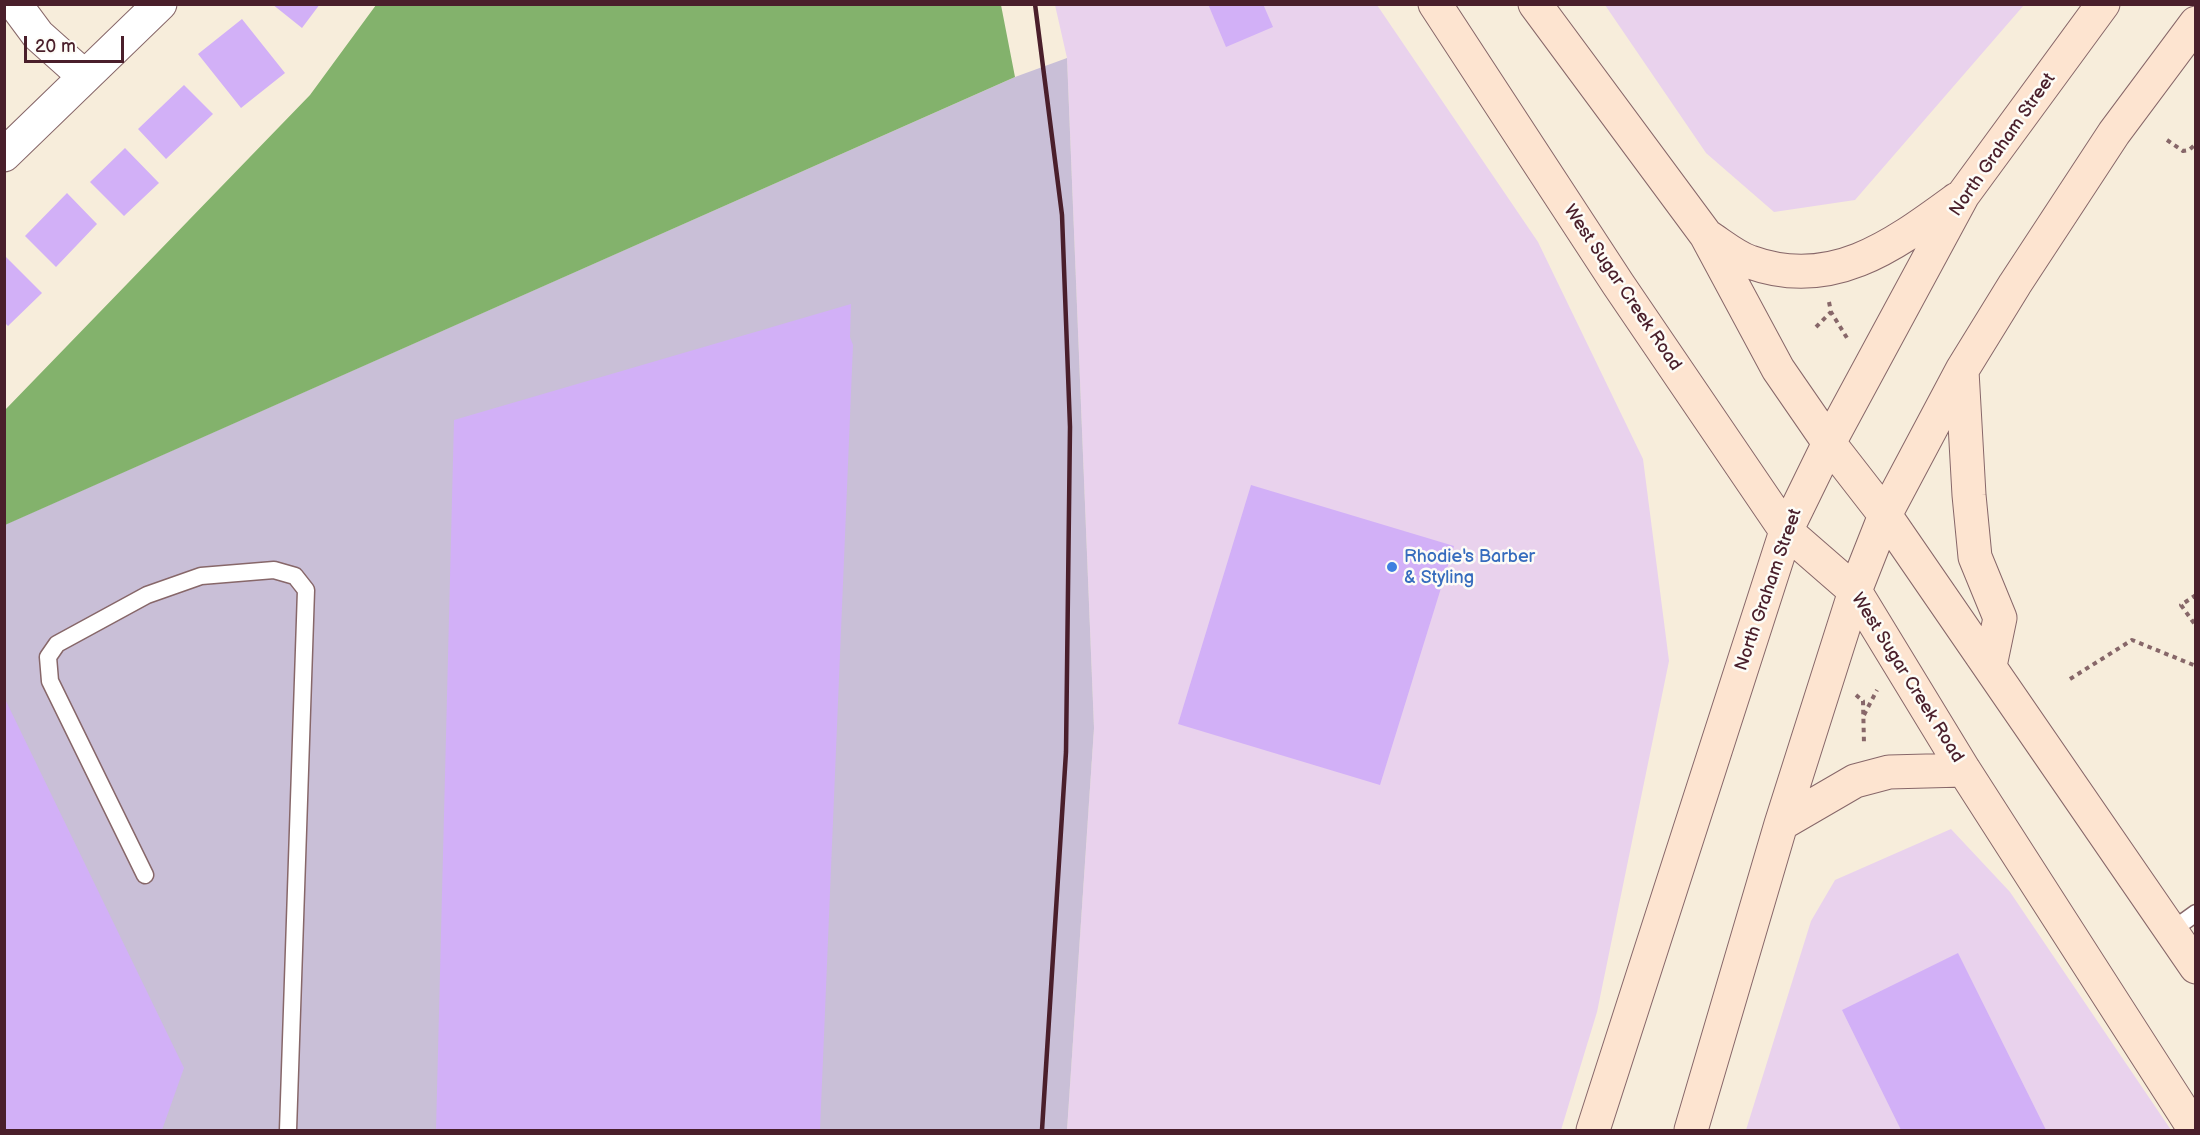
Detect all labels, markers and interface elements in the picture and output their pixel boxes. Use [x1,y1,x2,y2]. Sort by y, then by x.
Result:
scale bar [27,24,128,62]
text: 20 m [35,36,76,57]
street label: North Graham Street [1945,69,2061,221]
street label: West Sugar Creek Road [1558,201,1686,375]
street label: North Graham Street [1731,506,1807,674]
place label: Rhodie's Barber & Styling [1404,546,1535,588]
marker: Rhodie's Barber & Styling [1385,560,1399,574]
street label: West Sugar Creek Road [1846,589,1968,767]

